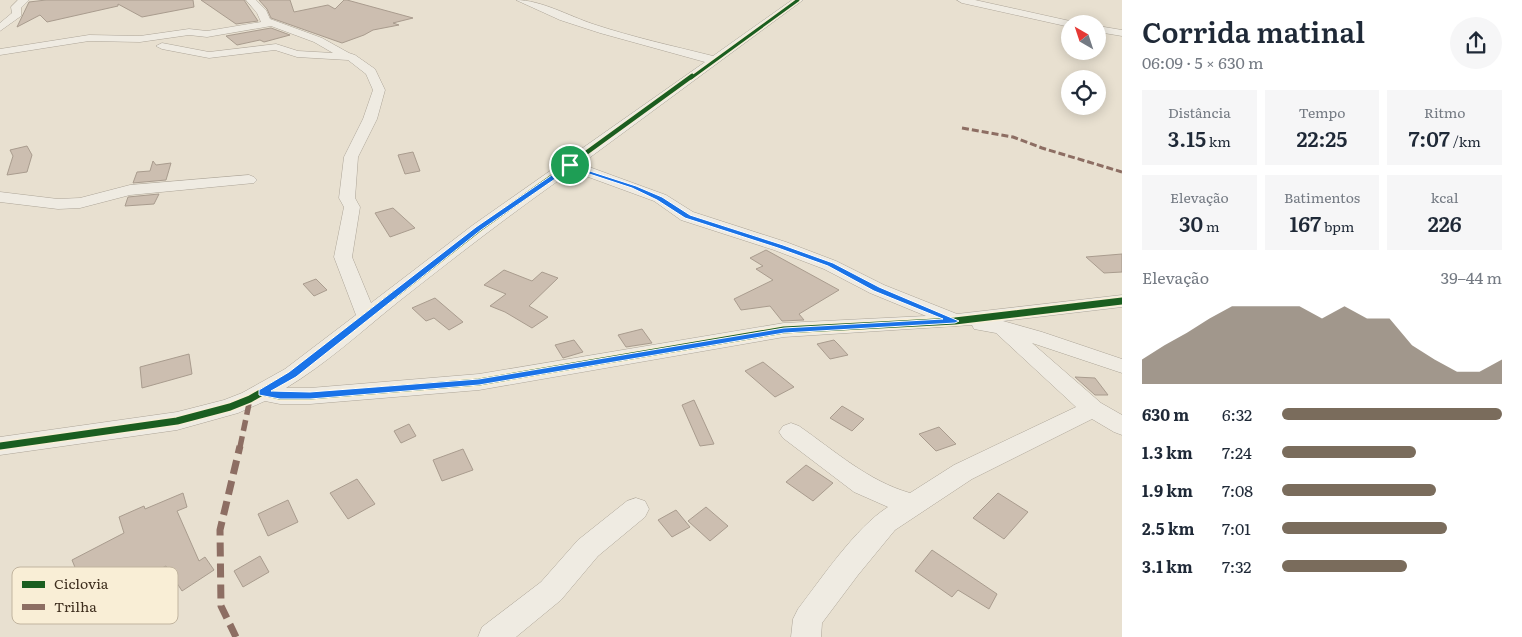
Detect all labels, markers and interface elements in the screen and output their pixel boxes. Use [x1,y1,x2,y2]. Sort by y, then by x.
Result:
text: Corrida matinal [1142,10,1365,52]
north arrow [1061,15,1106,60]
map controls [1061,15,1106,115]
button: share [1450,17,1502,69]
text: 06:09 · 5 × 630 m [1142,50,1264,74]
button: locate [1061,70,1106,115]
text: Distância [1168,102,1231,122]
text: Tempo [1299,102,1345,122]
text: Ritmo [1424,102,1465,122]
text: 3.15 [1168,122,1206,153]
text: 22:25 [1297,122,1347,153]
text: 7:07 [1409,122,1450,153]
text: km [1206,131,1231,151]
text: /km [1450,131,1481,151]
pin [549,144,591,186]
icon: arrive [556,151,584,179]
text: Elevação [1170,187,1229,207]
text: Batimentos [1284,187,1360,207]
text: kcal [1431,187,1458,207]
text: 30 [1179,207,1203,238]
text: 167 [1290,207,1321,238]
text: 226 [1428,207,1462,238]
text: m [1203,216,1220,236]
text: bpm [1321,216,1354,236]
text: Elevação [1142,265,1209,289]
text: 39–44 m [1441,265,1502,289]
text: 630 m [1142,402,1189,426]
text: 6:32 [1222,402,1252,426]
text: 1.3 km [1142,440,1193,464]
text: 7:24 [1222,440,1252,464]
text: 1.9 km [1142,478,1193,502]
text: 7:08 [1222,478,1253,502]
text: 2.5 km [1142,516,1194,540]
text: 7:01 [1222,516,1251,540]
text: 3.1 km [1142,554,1193,578]
text: 7:32 [1222,554,1251,578]
legend [12,567,178,624]
text: Ciclovia [54,573,109,593]
text: Trilha [54,596,97,616]

